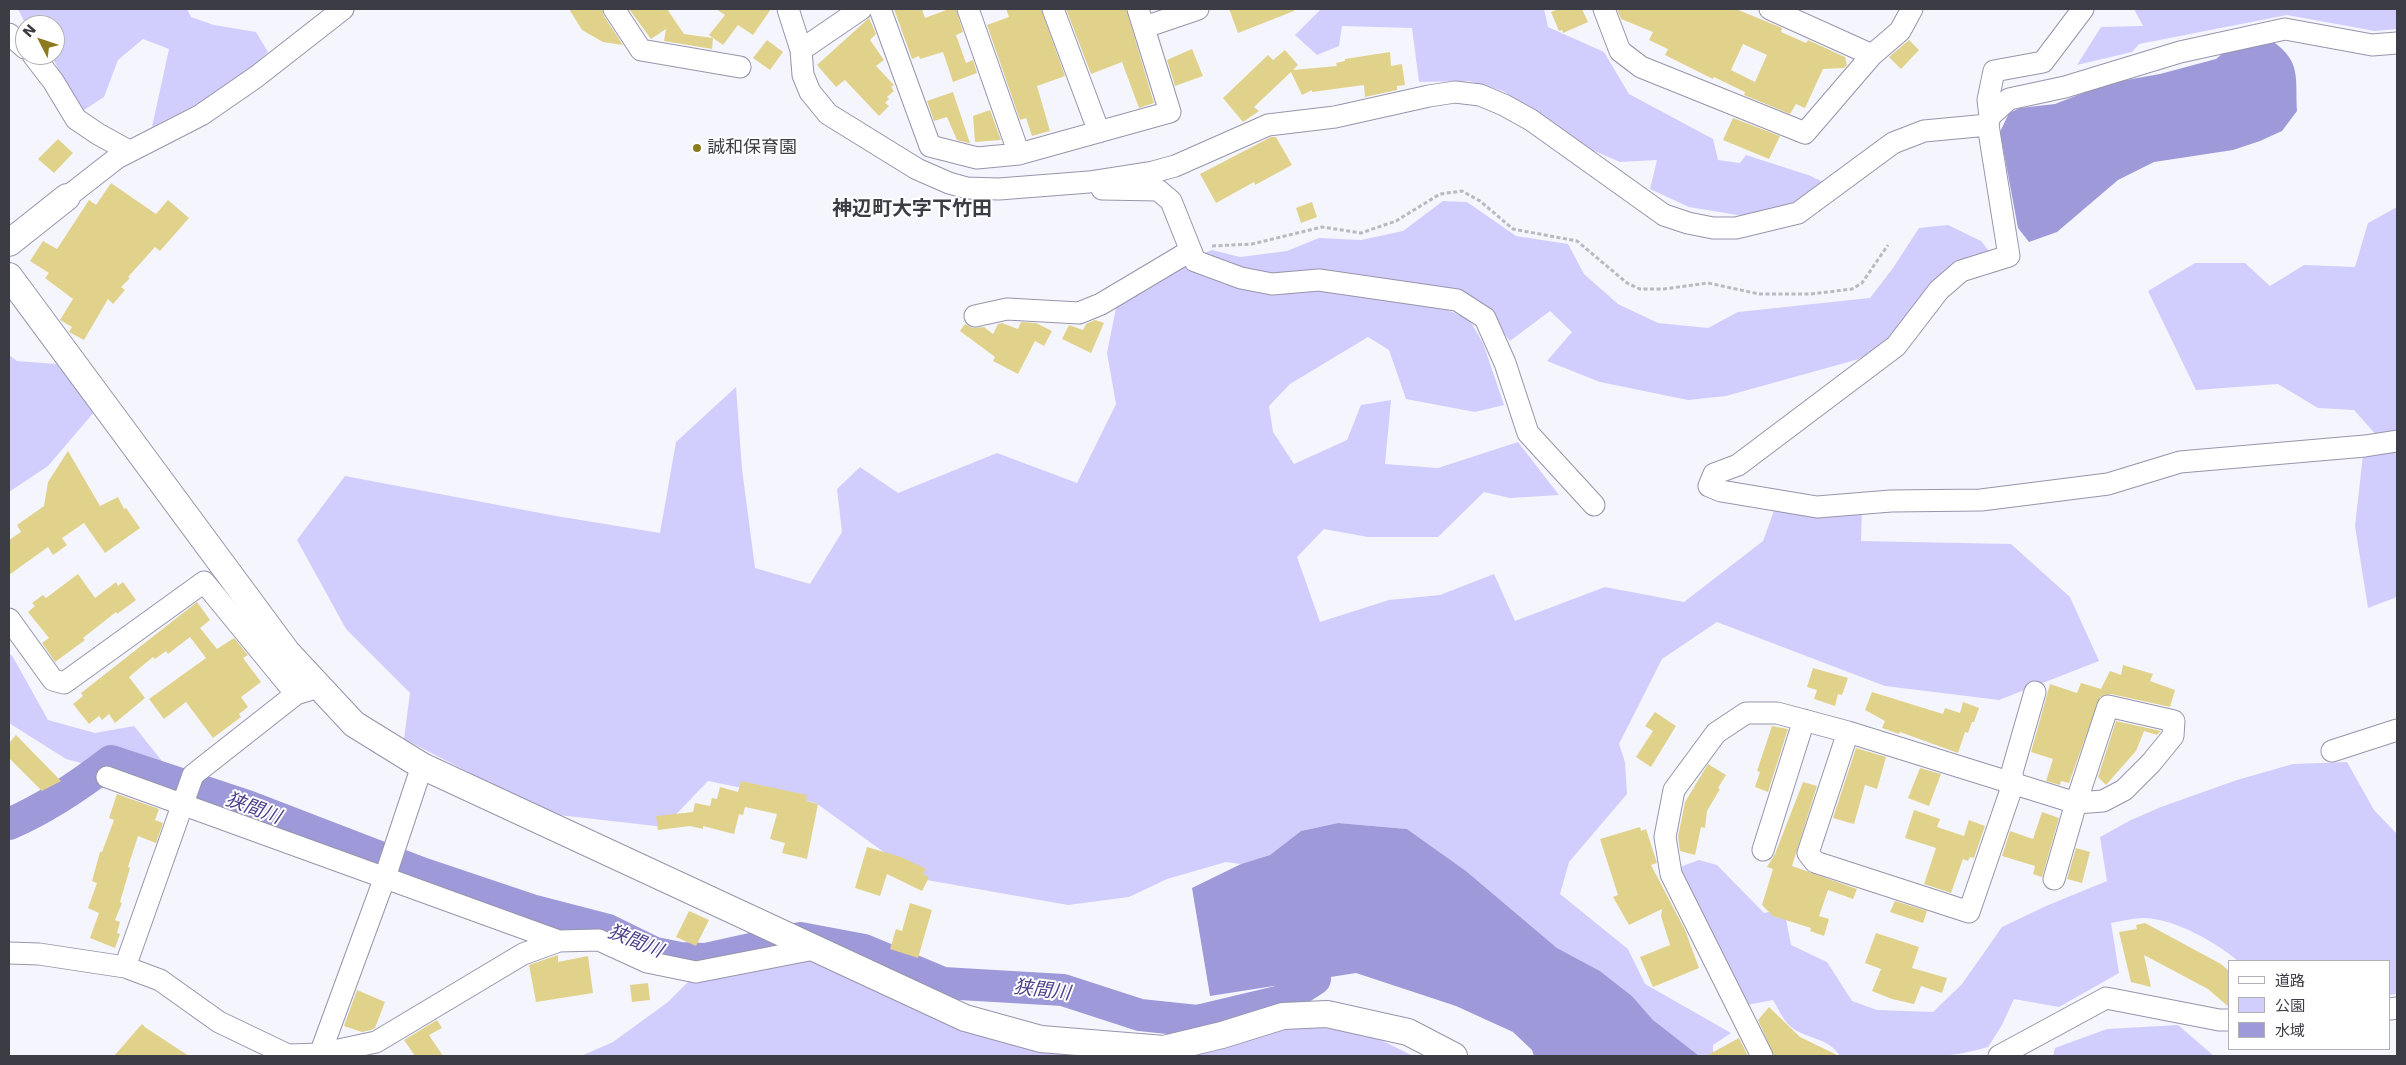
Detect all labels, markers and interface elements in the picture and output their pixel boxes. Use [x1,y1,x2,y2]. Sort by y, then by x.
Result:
north arrow [15,15,65,65]
text: N [20,21,39,40]
place label: 誠和保育園 [707,137,797,159]
marker: 誠和保育園 [691,142,703,154]
district label: 神辺町大字下竹田 [832,198,992,222]
water label: 狭間川 [222,789,284,829]
water label: 狭間川 [604,921,666,963]
legend [2228,960,2391,1050]
text: 道路 [2275,972,2305,990]
water label: 狭間川 [1012,976,1072,1006]
text: 公園 [2275,997,2305,1015]
text: 水域 [2275,1022,2305,1040]

